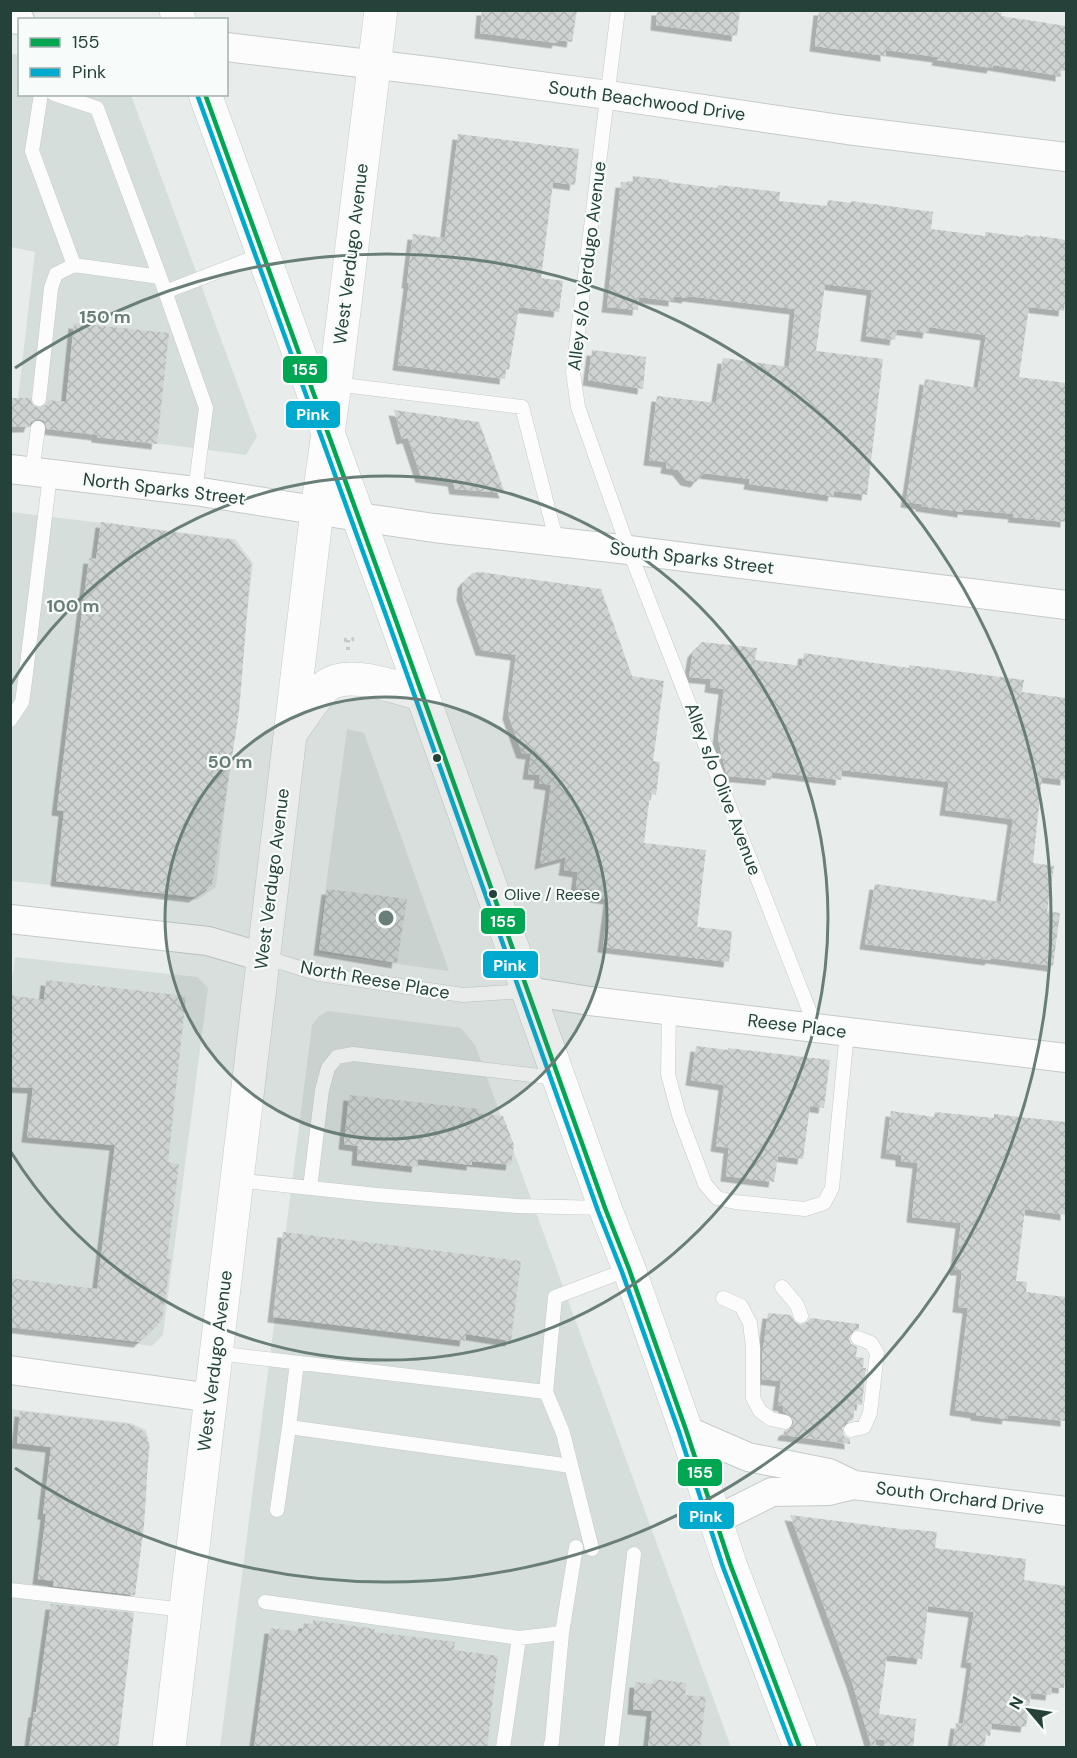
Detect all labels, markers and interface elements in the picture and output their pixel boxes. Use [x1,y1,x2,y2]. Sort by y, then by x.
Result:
legend [18,18,228,96]
text: 155 [72,30,100,54]
text: Pink [72,60,106,84]
street label: South Beachwood Drive [547,75,747,127]
street label: Alley s/o Verdugo Avenue [562,160,612,372]
street label: West Verdugo Avenue [328,162,374,346]
text: 150 m [79,305,131,329]
line badge: 155 [282,355,328,384]
text: 155 [292,359,318,380]
line badge: Pink [285,400,341,429]
text: Pink [296,404,330,425]
street label: North Sparks Street [81,467,247,511]
street label: South Sparks Street [609,536,775,580]
text: 100 m [46,594,100,618]
street label: Alley s/o Olive Avenue [679,699,767,879]
text: 50 m [207,750,253,774]
unlabelled marker [431,752,443,764]
street label: West Verdugo Avenue [249,787,295,971]
place label: Olive / Reese [504,884,600,905]
marker: Olive / Reese [487,888,499,900]
line badge: 155 [480,907,526,935]
centre of rings [376,908,396,928]
text: 155 [490,911,516,932]
line badge: Pink [482,950,539,979]
street label: North Reese Place [298,955,452,1005]
text: Pink [493,955,527,976]
street label: Reese Place [746,1008,848,1044]
street label: West Verdugo Avenue [192,1269,238,1453]
line badge: 155 [677,1458,723,1487]
text: 155 [687,1462,713,1483]
street label: South Orchard Drive [875,1476,1045,1520]
line badge: Pink [678,1501,735,1530]
text: Pink [689,1506,723,1527]
north arrow [999,1680,1059,1740]
text: N [1004,1693,1028,1713]

